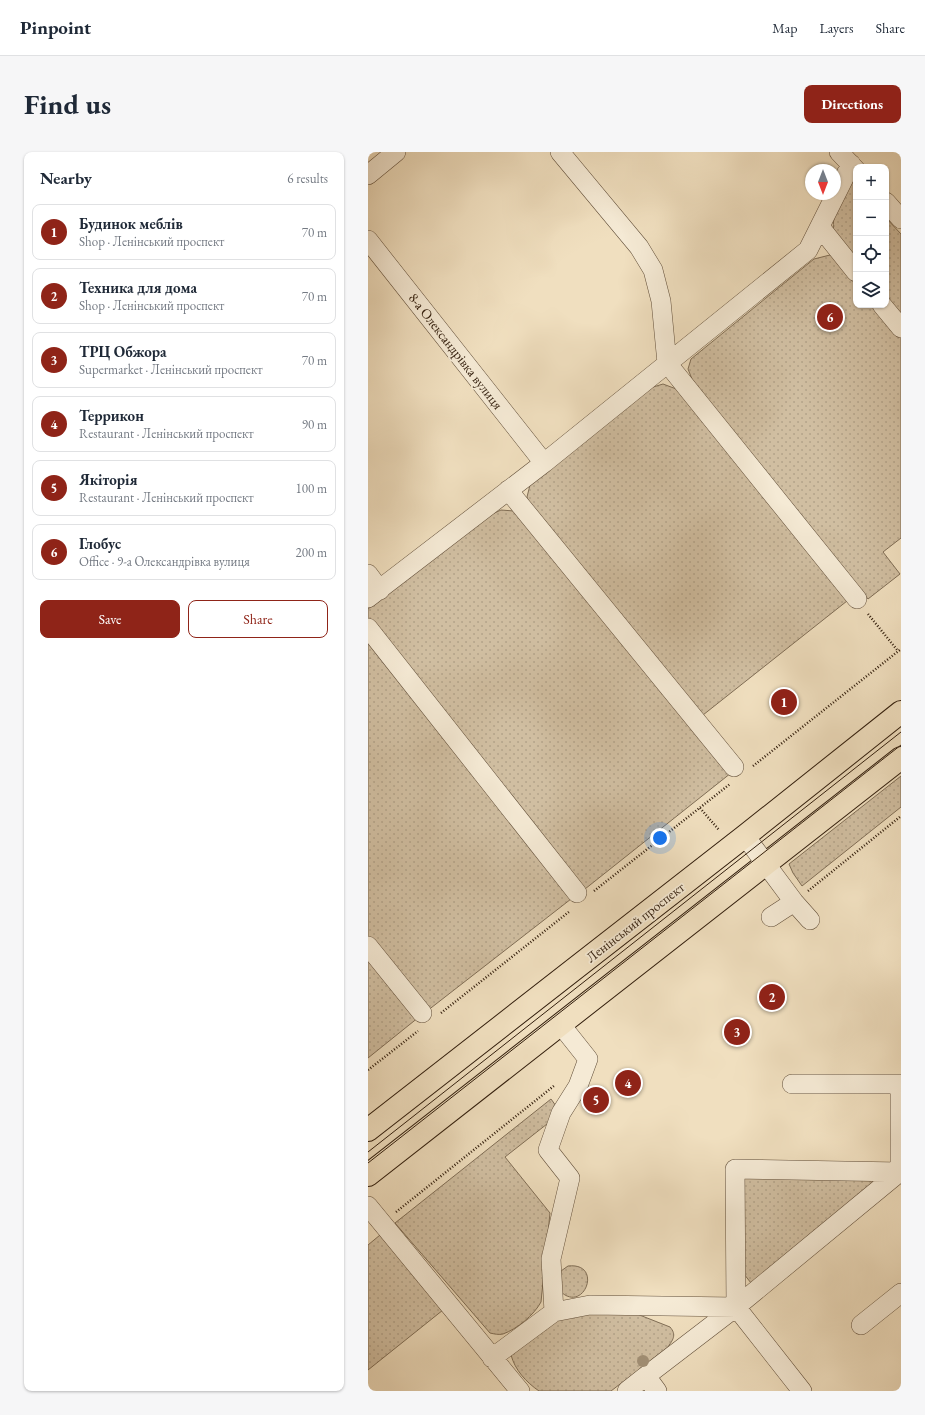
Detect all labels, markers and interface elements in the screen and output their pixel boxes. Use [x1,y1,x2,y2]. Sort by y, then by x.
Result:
text: Pinpoint [20,15,91,40]
text: Map [772,19,797,37]
text: Layers [819,19,854,37]
text: Share [876,19,905,37]
button: Directions [804,85,901,123]
text: Find us [24,86,111,122]
north arrow [805,164,841,200]
map controls [853,164,889,308]
button: + [853,164,889,200]
text: Nearby [40,167,92,189]
text: 6 results [287,170,328,187]
button: − [853,200,889,236]
text: Будинок меблів [79,214,183,233]
text: 1 [51,224,57,241]
text: 70 m [302,224,327,241]
text: Shop · Ленінський проспект [79,233,224,250]
button: locate [853,236,889,272]
button: layers [853,272,889,308]
text: Техника для дома [79,278,197,297]
text: 2 [51,288,57,305]
text: 70 m [302,288,327,305]
street label: 8-а Олександрівка вулиця [405,289,507,413]
text: Shop · Ленінський проспект [79,297,224,314]
pin: 6 [817,302,843,332]
text: ТРЦ Обжора [79,342,167,361]
text: 3 [51,352,57,369]
text: 70 m [302,352,327,369]
text: Supermarket · Ленінський проспект [79,361,262,378]
text: Террикон [79,406,144,425]
text: 4 [51,416,57,433]
text: 90 m [302,416,327,433]
text: Restaurant · Ленінський проспект [79,425,254,442]
text: Якіторія [79,470,137,489]
text: 5 [51,480,57,497]
text: 100 m [296,480,327,497]
text: Restaurant · Ленінський проспект [79,489,254,506]
text: Глобус [79,534,121,553]
text: 6 [51,544,57,561]
text: 200 m [296,544,327,561]
text: Office · 9-а Олександрівка вулиця [79,553,250,570]
button: Save [40,600,180,638]
button: Share [188,600,328,638]
pin: 1 [771,687,797,717]
your location [650,828,670,848]
street label: Ленінський проспект [582,878,688,966]
pin: 2 [759,982,785,1012]
pin: 3 [724,1017,750,1047]
pin: 4 [615,1068,641,1098]
pin: 5 [583,1085,609,1115]

